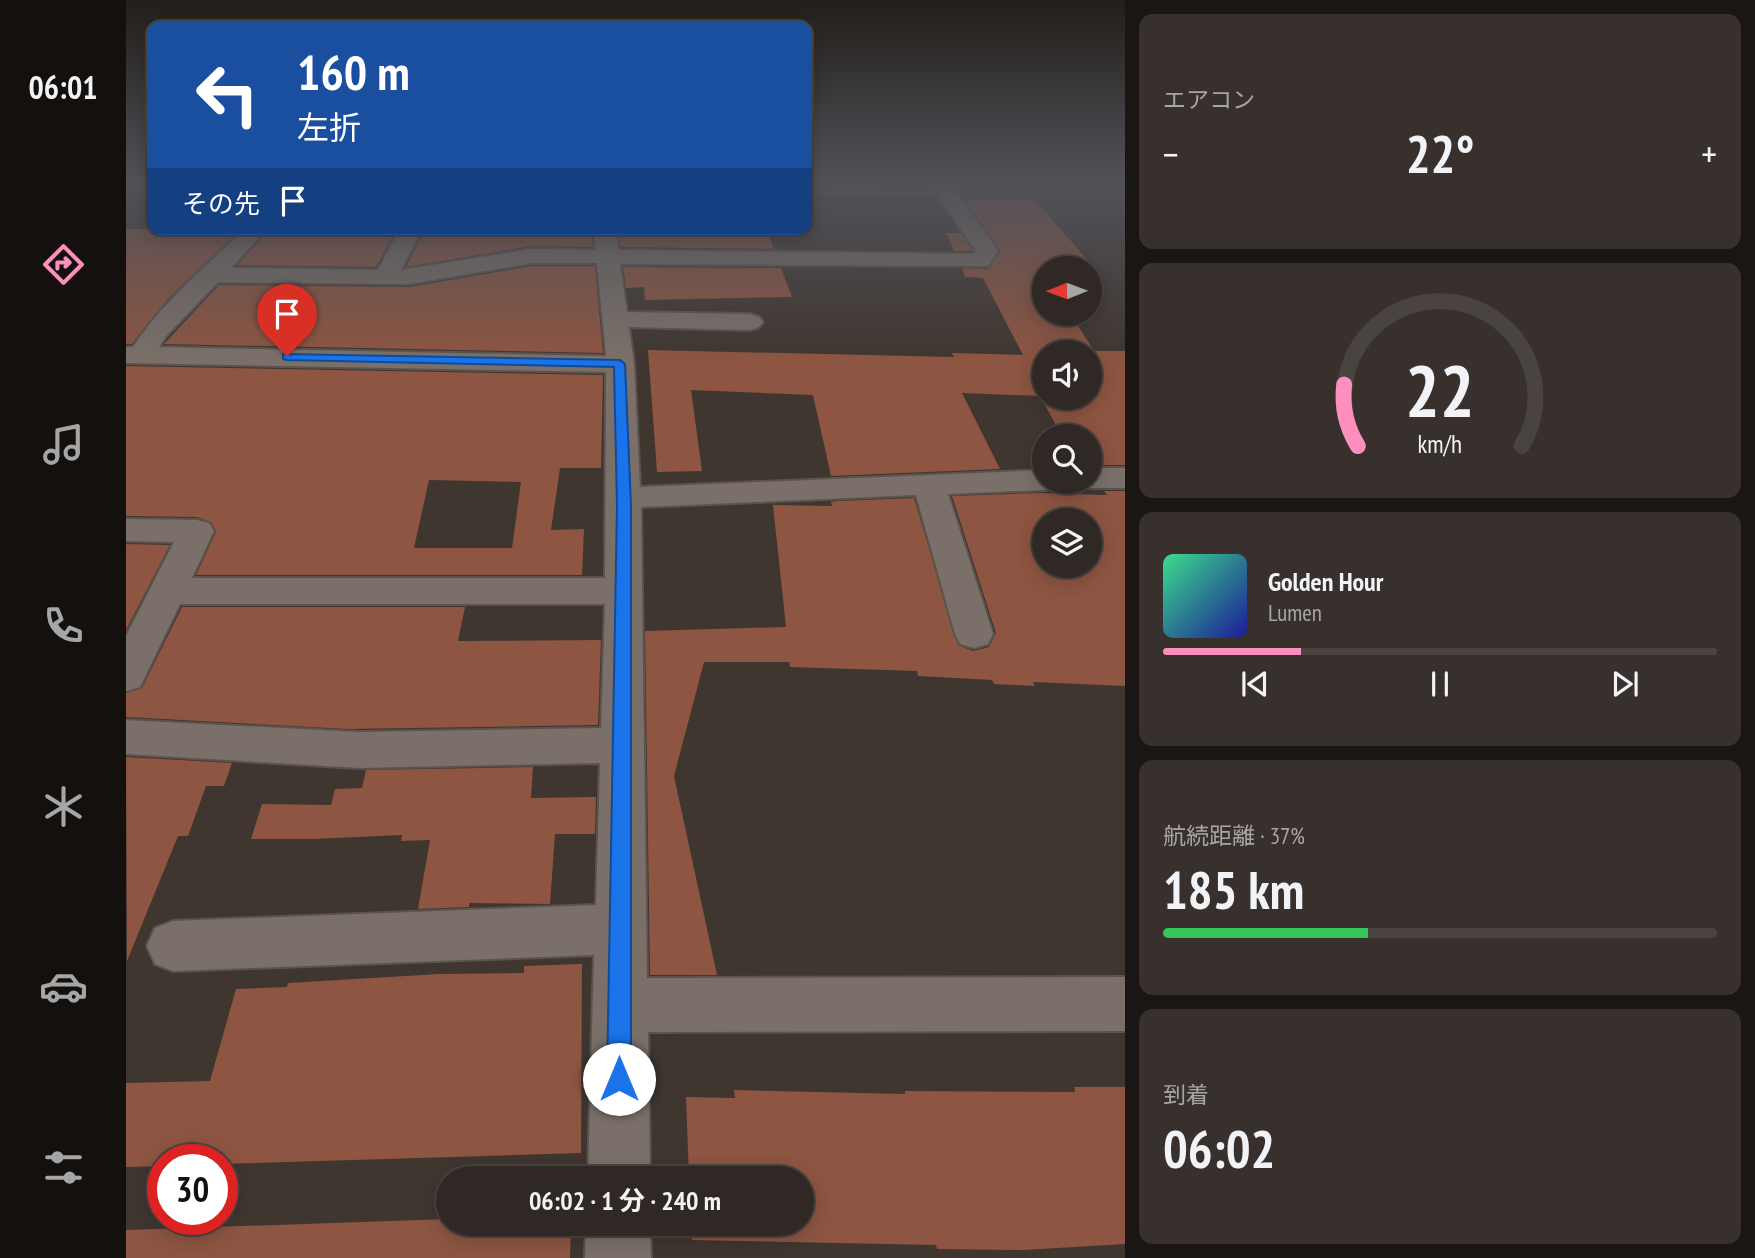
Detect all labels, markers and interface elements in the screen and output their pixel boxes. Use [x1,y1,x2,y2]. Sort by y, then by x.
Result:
text: 160 m [297,40,410,104]
icon: left [182,49,273,140]
text: 06:01 [28,66,98,108]
text: エアコン [1163,85,1255,114]
text: 左折 [297,106,361,148]
text: 22° [1406,120,1474,187]
text: − [1163,129,1179,178]
text: + [1701,129,1717,178]
icon: arrive [274,182,312,220]
text: その先 [182,187,260,220]
icon: directions [39,240,88,289]
north arrow [1032,256,1102,326]
map controls [1032,256,1102,578]
pin [257,284,317,356]
icon: arrive [268,295,306,333]
button: sound [1032,340,1102,410]
text: 22 [1405,343,1475,437]
icon: music [39,420,88,469]
button: search [1032,424,1102,494]
text: km/h [1418,428,1462,460]
button: layers [1032,508,1102,578]
text: Golden Hour [1268,565,1383,598]
text: Lumen [1268,598,1322,627]
icon: phone [39,601,88,650]
icon: previous [1236,665,1274,703]
icon: pause [1421,665,1459,703]
icon: next [1606,665,1644,703]
icon: climate [39,782,88,831]
text: 航続距離 · 37% [1163,821,1305,850]
text: 185 km [1163,856,1304,923]
icon: car [39,962,88,1011]
position arrow [582,1042,656,1116]
text: 到着 [1163,1080,1209,1109]
text: 06:02 [1163,1115,1275,1182]
icon: filters [39,1143,88,1192]
speed limit sign: 30 [147,1144,238,1235]
text: 06:02 · 1 分 · 240 m [529,1184,721,1217]

